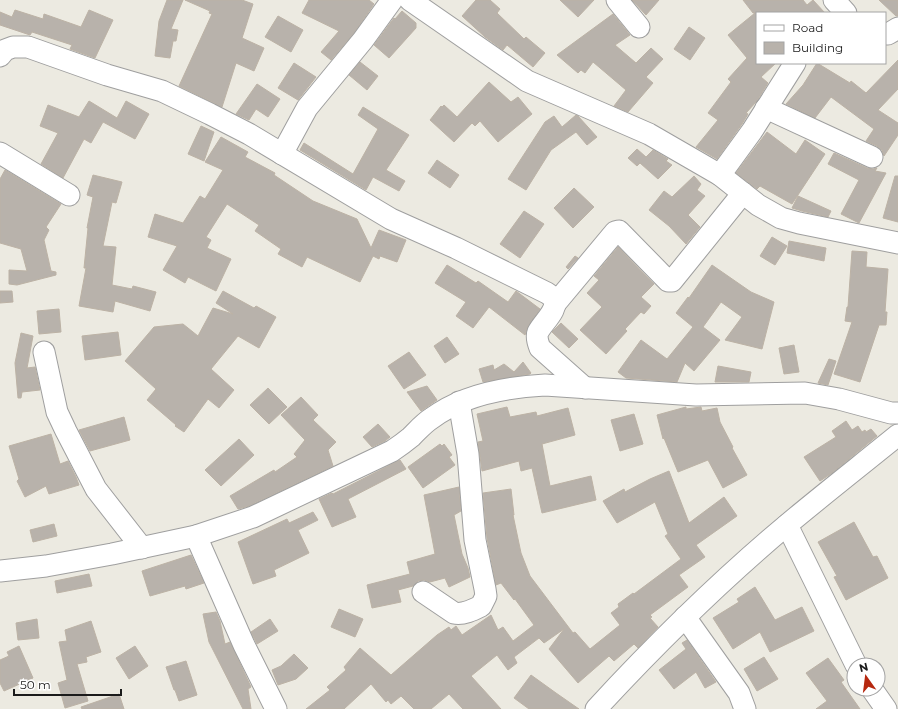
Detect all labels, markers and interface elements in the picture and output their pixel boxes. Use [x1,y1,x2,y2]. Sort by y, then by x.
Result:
legend [756,12,886,64]
text: Road [792,20,823,35]
text: Building [792,40,843,55]
north arrow [846,657,886,697]
text: N [858,659,870,675]
scale bar [14,671,121,697]
text: 50 m [20,677,51,692]

